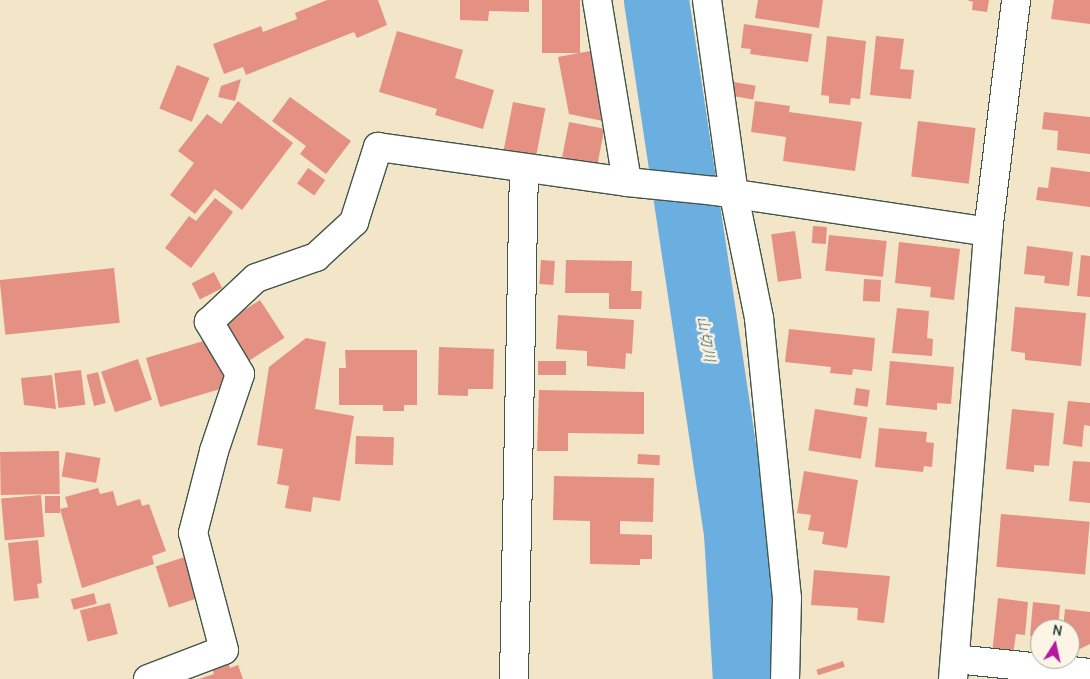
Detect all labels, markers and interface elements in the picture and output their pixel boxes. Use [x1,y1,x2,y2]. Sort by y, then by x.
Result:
water label: 山切川 [694,314,720,364]
north arrow [1030,619,1080,669]
text: N [1051,621,1064,640]

